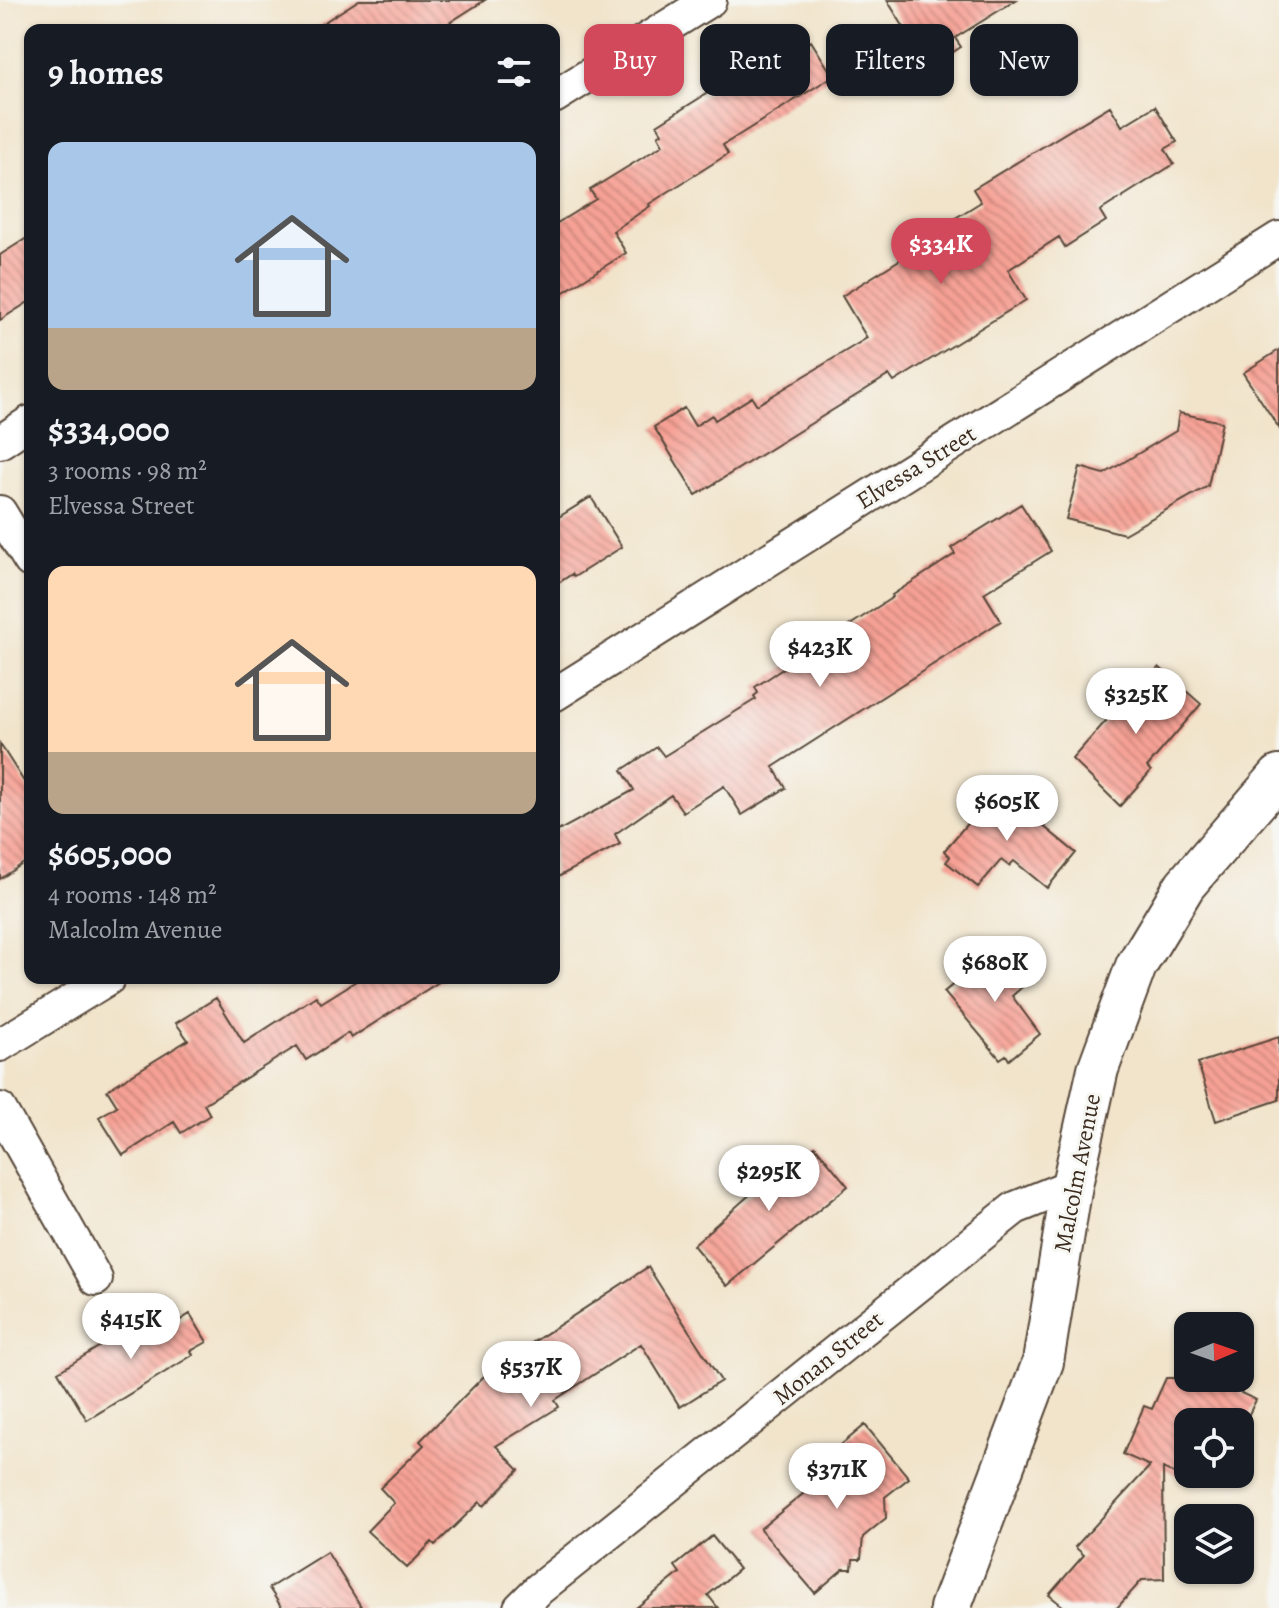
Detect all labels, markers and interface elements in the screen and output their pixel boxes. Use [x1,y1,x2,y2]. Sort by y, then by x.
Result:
chip: Buy [584,24,684,96]
chip: Rent [700,24,810,96]
chip: Filters [826,24,954,96]
chip: New [970,24,1078,96]
text: 9 homes [48,49,164,96]
icon: filters [492,50,536,94]
icon: home [220,194,364,338]
pin: $334K [885,218,997,286]
text: $334K [909,226,973,261]
text: $334,000 [48,406,170,453]
street label: Elvessa Street [850,418,982,516]
text: 3 rooms · 98 m² [48,453,207,488]
text: Elvessa Street [48,488,195,523]
icon: home [220,618,364,762]
pin: $423K [764,621,876,689]
text: $423K [787,629,853,664]
pin: $325K [1080,668,1192,736]
text: $325K [1104,676,1168,711]
pin: $605K [951,775,1063,843]
text: $605K [974,783,1040,818]
text: $605,000 [48,830,172,877]
text: 4 rooms · 148 m² [48,877,217,912]
text: Malcolm Avenue [48,912,222,947]
pin: $680K [939,936,1051,1004]
text: $680K [962,944,1028,979]
street label: Malcolm Avenue [1046,1091,1108,1255]
pin: $295K [713,1145,825,1213]
text: $295K [737,1153,801,1188]
pin: $415K [75,1293,187,1361]
text: $415K [100,1301,162,1336]
street label: Monan Street [766,1304,890,1412]
north arrow [1174,1312,1254,1392]
map controls [1174,1312,1254,1584]
pin: $537K [475,1341,587,1409]
text: $537K [500,1349,562,1384]
button: locate [1174,1408,1254,1488]
pin: $371K [781,1443,893,1511]
text: $371K [807,1451,867,1486]
button: layers [1174,1504,1254,1584]

